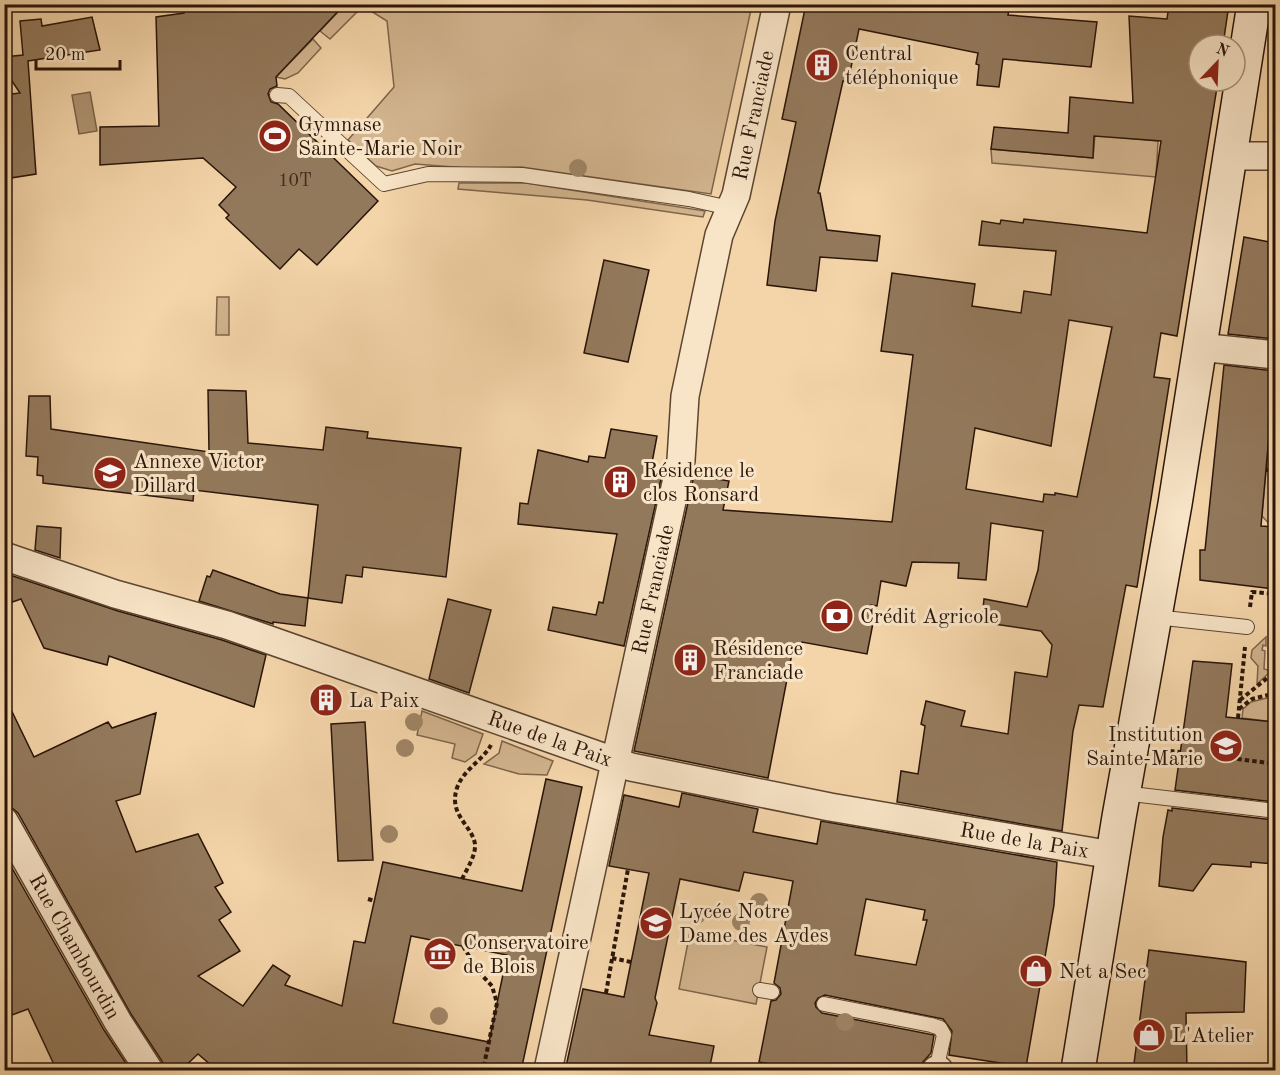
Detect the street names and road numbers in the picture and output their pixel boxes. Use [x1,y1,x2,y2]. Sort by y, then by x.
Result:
street label: Rue Franciade [730,49,779,182]
street label: Rue Franciade [630,523,679,656]
street label: Rue de la Paix [484,708,615,772]
street label: Rue de la Paix [958,820,1090,863]
street label: Rue Chambourdin [24,871,123,1023]

